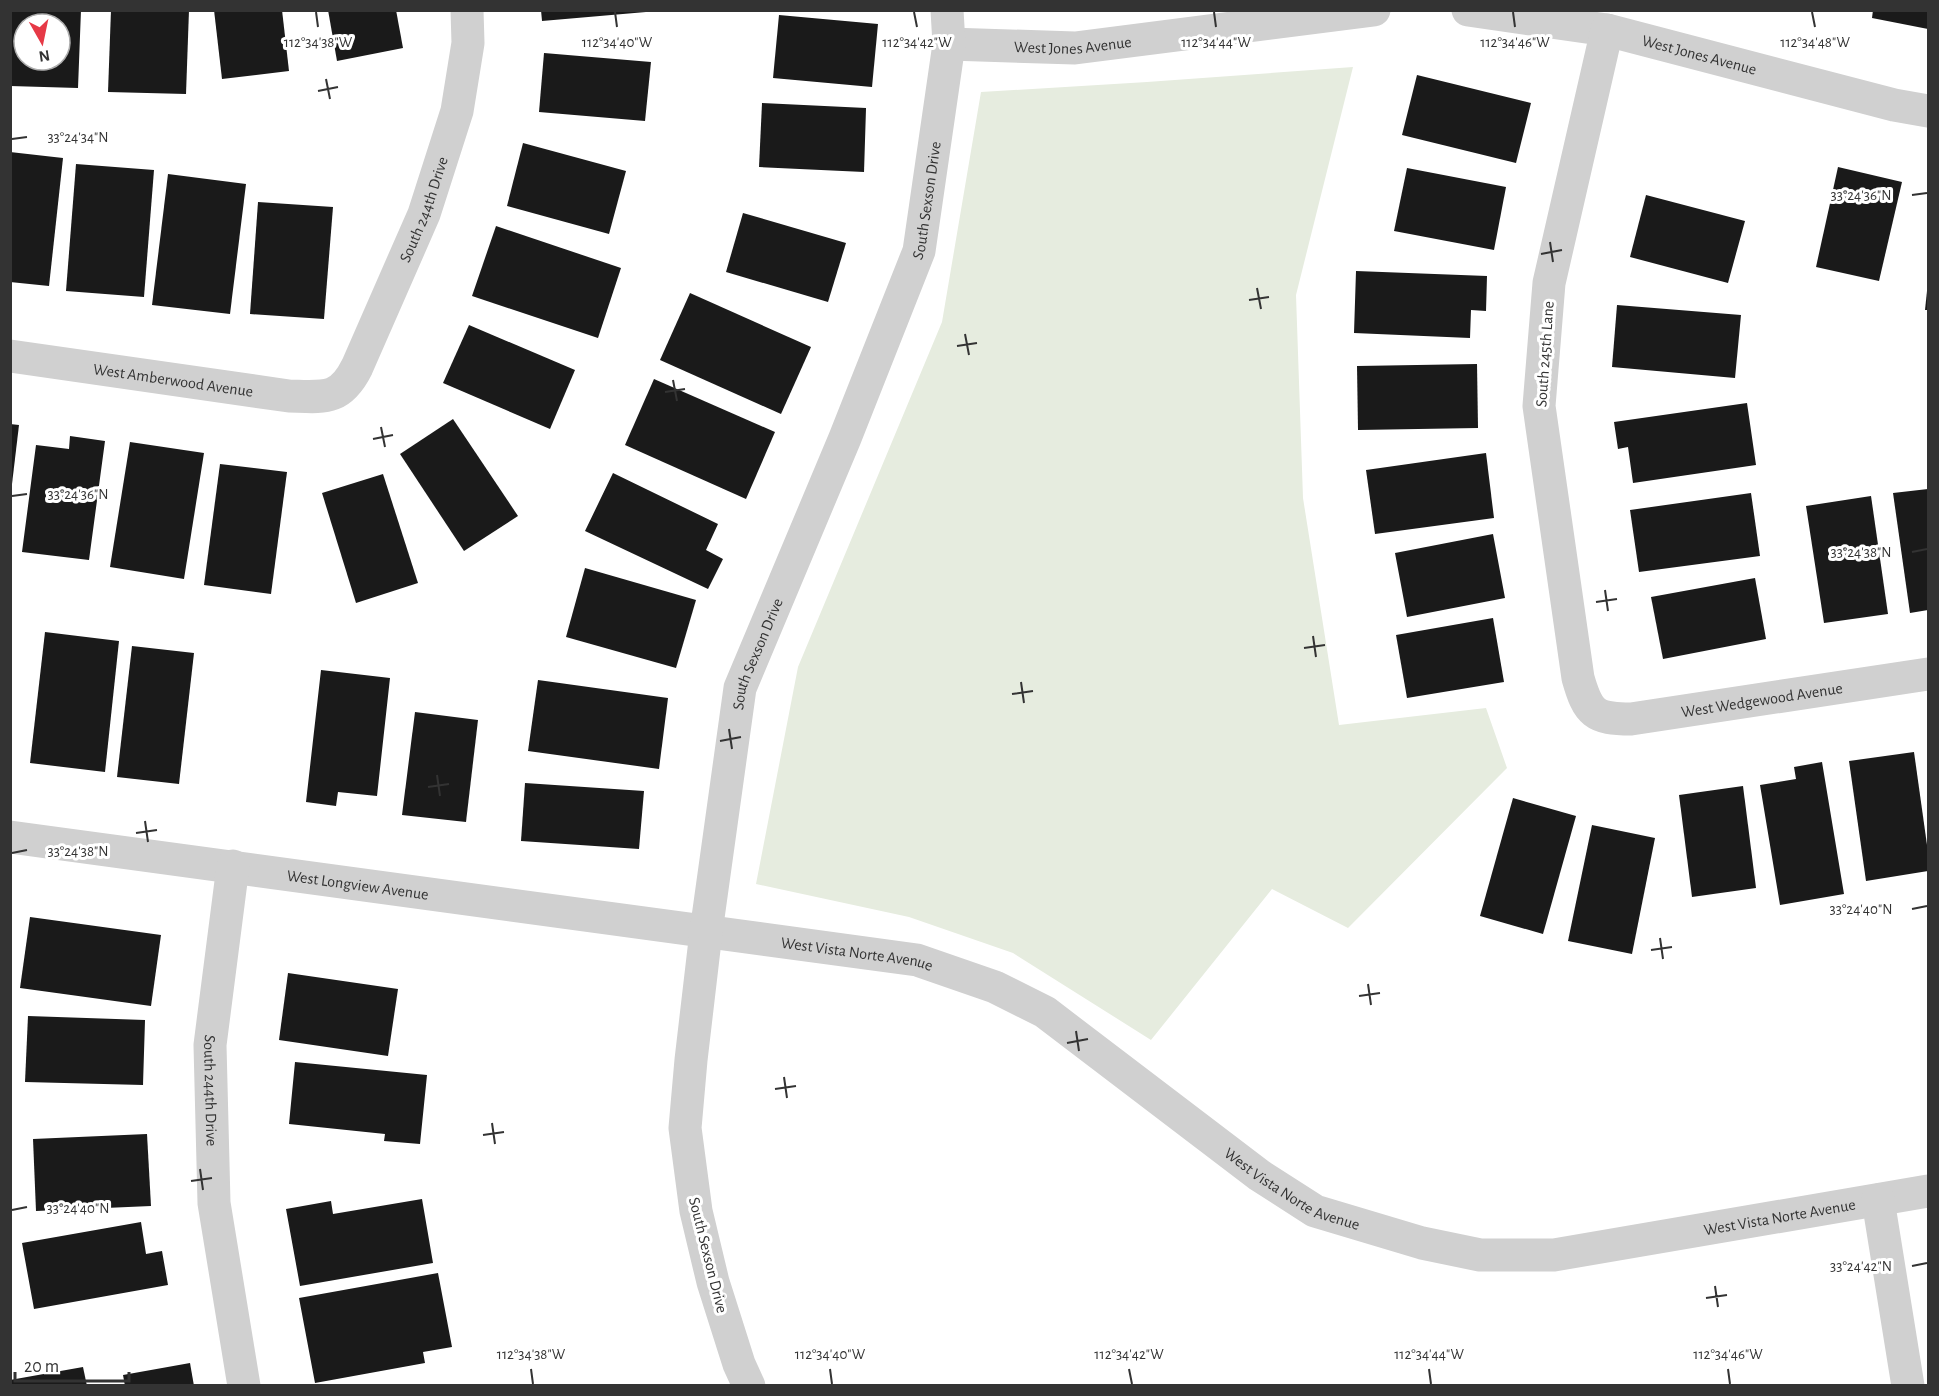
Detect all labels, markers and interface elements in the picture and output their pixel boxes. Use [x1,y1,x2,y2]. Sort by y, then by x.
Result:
north arrow [12,12,72,72]
street label: West Jones Avenue [1640,32,1758,78]
street label: West Jones Avenue [1014,34,1133,57]
text: 112°34'38"W [284,35,353,50]
text: 112°34'40"W [582,35,653,50]
text: 112°34'42"W [882,35,952,50]
text: 112°34'44"W [1181,35,1251,50]
text: 112°34'46"W [1480,35,1550,50]
text: 112°34'48"W [1780,35,1850,50]
text: N [37,47,51,65]
text: 33°24'34"N [47,130,109,145]
street label: South Sexson Drive [910,140,944,262]
street label: South 244th Drive [397,155,451,265]
text: 33°24'36"N [1831,188,1891,203]
street label: South 245th Lane [1533,300,1557,408]
street label: West Amberwood Avenue [92,361,254,400]
text: 33°24'36"N [48,487,108,502]
text: 33°24'38"N [1830,545,1892,560]
street label: South Sexson Drive [730,596,786,711]
street label: West Wedgewood Avenue [1680,680,1844,720]
text: 33°24'38"N [47,844,109,859]
street label: West Longview Avenue [286,868,430,903]
text: 33°24'40"N [1830,902,1892,917]
street label: West Vista Norte Avenue [780,935,935,974]
street label: South 244th Drive [201,1034,220,1146]
street label: West Vista Norte Avenue [1221,1145,1362,1233]
street label: South Sexson Drive [686,1196,730,1315]
street label: West Vista Norte Avenue [1703,1197,1857,1238]
text: 33°24'40"N [47,1201,109,1216]
text: 33°24'42"N [1830,1259,1892,1274]
scale bar [15,1345,129,1383]
text: 112°34'38"W [497,1347,566,1362]
text: 112°34'40"W [795,1347,866,1362]
text: 112°34'42"W [1094,1347,1164,1362]
text: 112°34'44"W [1394,1347,1464,1362]
text: 112°34'46"W [1693,1347,1763,1362]
text: 20 m [24,1358,59,1376]

